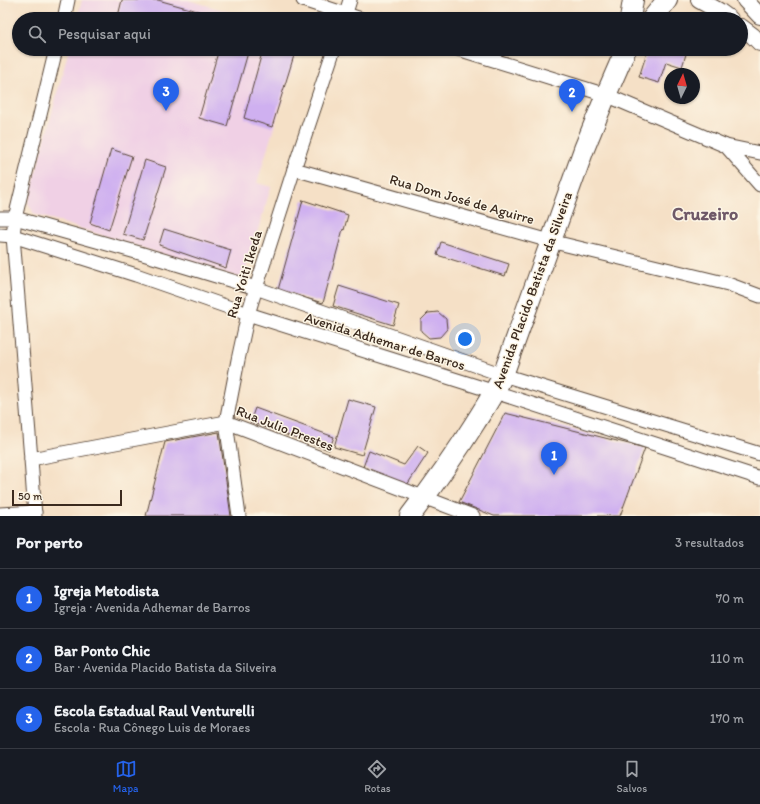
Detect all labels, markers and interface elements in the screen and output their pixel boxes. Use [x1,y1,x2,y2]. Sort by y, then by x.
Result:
search box [12,12,748,56]
icon: search [26,23,48,45]
text: Pesquisar aqui [58,25,151,43]
north arrow [664,68,700,104]
pin: 3 [153,78,179,111]
pin: 2 [559,79,585,112]
street label: Rua Dom José de Aguirre [388,171,536,228]
street label: Avenida Placido Batista da Silveira [489,189,576,391]
district label: Cruzeiro [672,203,738,225]
street label: Rua Yoiti Ikeda [223,228,266,320]
street label: Avenida Adhemar de Barros [302,309,467,374]
your location [455,329,475,349]
street label: Rua Julio Prestes [234,402,336,455]
pin: 1 [541,442,567,475]
scale bar [12,488,122,507]
text: 50 m [18,490,42,503]
text: Por perto [16,532,83,552]
text: 3 resultados [675,535,744,550]
text: Igreja Metodista [54,582,159,600]
text: 1 [26,591,32,606]
text: 70 m [716,591,744,606]
text: Igreja · Avenida Adhemar de Barros [54,600,250,615]
text: Bar Ponto Chic [54,642,150,660]
text: 2 [26,651,32,666]
text: 110 m [710,651,744,666]
text: Bar · Avenida Placido Batista da Silveira [54,660,276,675]
text: Escola Estadual Raul Venturelli [54,702,255,720]
text: 3 [25,711,33,726]
text: 170 m [710,711,744,726]
text: Escola · Rua Cônego Luis de Moraes [54,720,250,735]
tab: Mapa [113,758,138,795]
tab: Rotas [364,758,391,795]
tab: Salvos [616,758,647,795]

